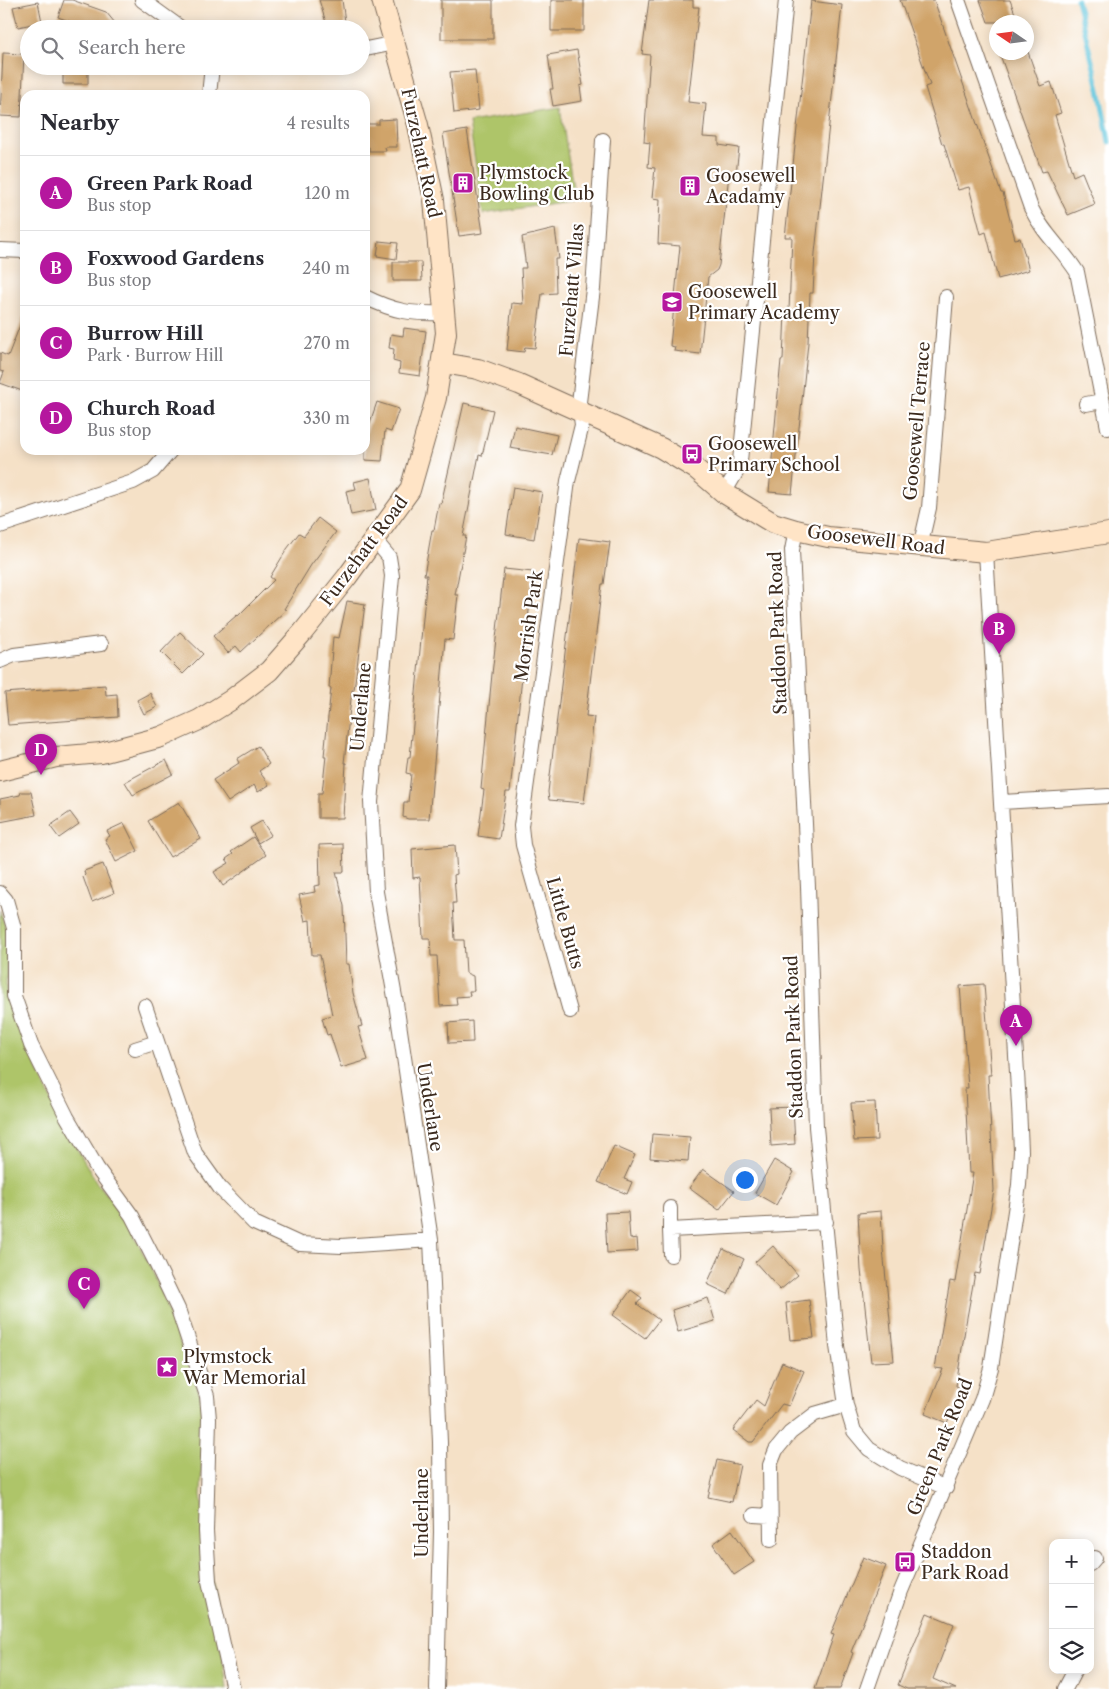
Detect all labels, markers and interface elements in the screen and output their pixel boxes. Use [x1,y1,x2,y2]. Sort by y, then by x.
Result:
north arrow [989,15,1034,60]
search box [20,20,370,75]
icon: search [38,34,66,62]
text: Search here [78,36,186,59]
street label: Furzehatt Road [396,86,446,220]
text: Nearby [40,110,119,135]
text: 4 results [287,113,350,133]
place label: Plymstock Bowling Club [479,162,595,205]
place label: Goosewell Acadamy [705,165,795,208]
building icon: Plymstock Bowling Club [451,171,475,195]
text: Green Park Road [87,172,253,195]
building icon: Goosewell Acadamy [678,174,702,198]
text: A [50,183,62,203]
text: 120 m [305,183,350,203]
text: Bus stop [87,195,151,215]
street label: Furzehatt Villas [555,222,589,358]
text: Foxwood Gardens [87,247,264,270]
text: B [50,258,62,278]
text: 240 m [302,258,350,278]
text: Bus stop [87,270,151,290]
place label: Goosewell Primary Academy [688,281,841,324]
school or university icon: Goosewell Primary Academy [660,290,684,314]
text: Burrow Hill [87,322,203,345]
text: C [50,333,62,353]
text: 270 m [304,333,350,353]
street label: Goosewell Terrace [899,341,935,501]
text: Park · Burrow Hill [87,345,223,365]
text: Church Road [87,397,215,420]
text: D [49,408,63,428]
text: 330 m [303,408,350,428]
text: Bus stop [87,420,151,440]
place label: Goosewell Primary School [708,433,840,476]
bus stop icon: Goosewell Primary School [680,442,704,466]
street label: Furzehatt Road [315,491,413,611]
street label: Goosewell Road [806,521,946,559]
street label: Staddon Park Road [764,551,792,715]
street label: Morrish Park [510,567,548,683]
pin: B [983,613,1015,654]
street label: Underlane [346,661,376,753]
pin: D [25,734,57,775]
street label: Little Butts [541,875,589,971]
street label: Staddon Park Road [780,955,808,1119]
pin: A [1000,1005,1032,1046]
street label: Underlane [412,1061,448,1153]
your location [732,1167,758,1193]
pin: C [68,1268,100,1309]
place label: Plymstock War Memorial [182,1346,306,1389]
place icon: Plymstock War Memorial [155,1355,179,1379]
street label: Green Park Road [902,1375,978,1519]
street label: Underlane [411,1468,433,1558]
map controls [1049,1539,1094,1674]
button: + [1049,1539,1094,1584]
place label: Staddon Park Road [921,1541,1009,1584]
bus stop icon: Staddon Park Road [893,1550,917,1574]
button: − [1049,1584,1094,1629]
button: layers [1049,1629,1094,1674]

